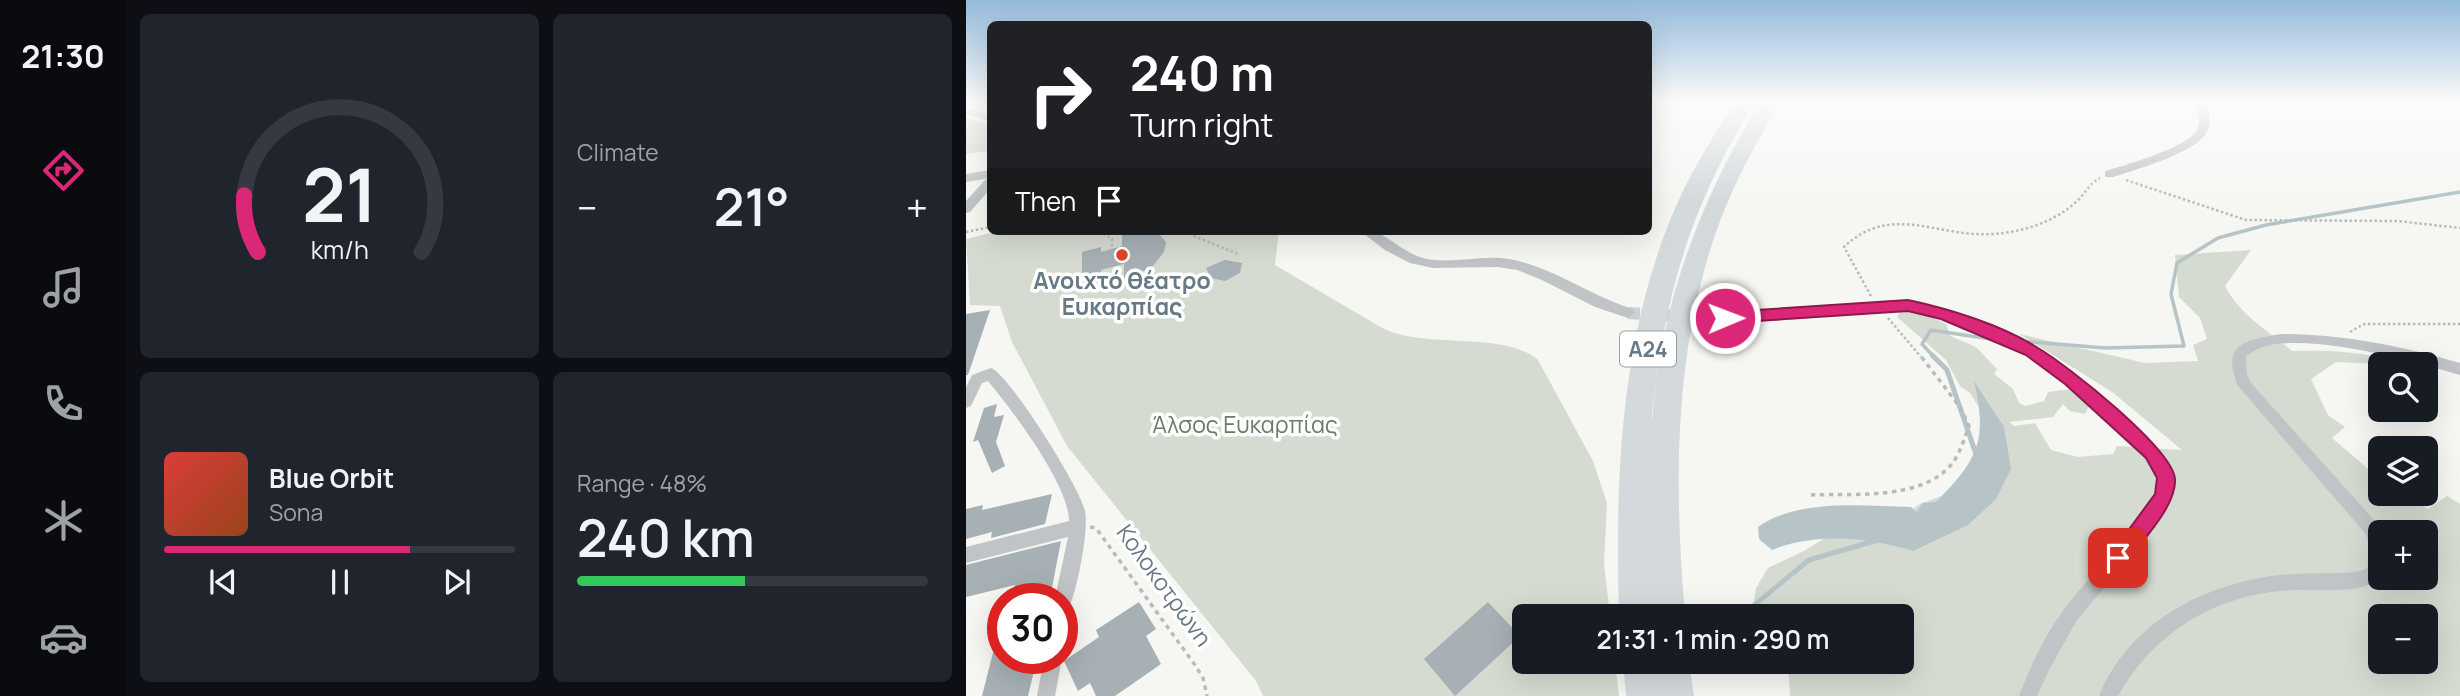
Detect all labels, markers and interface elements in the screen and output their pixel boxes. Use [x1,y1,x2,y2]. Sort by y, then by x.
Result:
text: 21:30 [21,34,105,78]
text: 240 m [1130,39,1274,106]
icon: right [1015,49,1106,140]
text: Turn right [1130,103,1273,147]
text: Climate [577,136,659,168]
text: 21 [302,144,377,244]
icon: directions [39,146,88,195]
text: 21° [714,171,790,242]
text: − [577,181,598,233]
text: + [906,181,928,233]
icon: arrive [1090,182,1128,220]
text: Then [1015,183,1076,219]
text: km/h [310,232,369,267]
marker: Ανοιχτό θέατρο Ευκαρπίας [1114,247,1130,263]
icon: music [39,263,88,312]
place label: Ανοιχτό θέατρο Ευκαρπίας [1033,264,1211,322]
position arrow [1688,281,1762,355]
road number: Α24 [1620,332,1676,366]
map controls [2368,352,2438,674]
button: search [2368,352,2438,422]
icon: phone [39,379,88,428]
park label: Άλσος Ευκαρπίας [1152,408,1338,440]
button: layers [2368,436,2438,506]
text: Blue Orbit [269,460,394,496]
text: Range · 48% [577,467,707,499]
icon: climate [39,496,88,545]
text: Sona [269,496,323,528]
text: 240 km [577,502,755,573]
street label: Κολοκοτρώνη [1110,518,1220,652]
button: + [2368,520,2438,590]
pin [2088,528,2148,588]
icon: arrive [2099,539,2137,577]
icon: previous [204,563,242,601]
icon: pause [321,563,359,601]
icon: next [438,563,476,601]
speed limit sign: 30 [987,583,1078,674]
button: − [2368,604,2438,674]
icon: car [39,613,88,662]
text: 21:31 · 1 min · 290 m [1597,621,1829,657]

